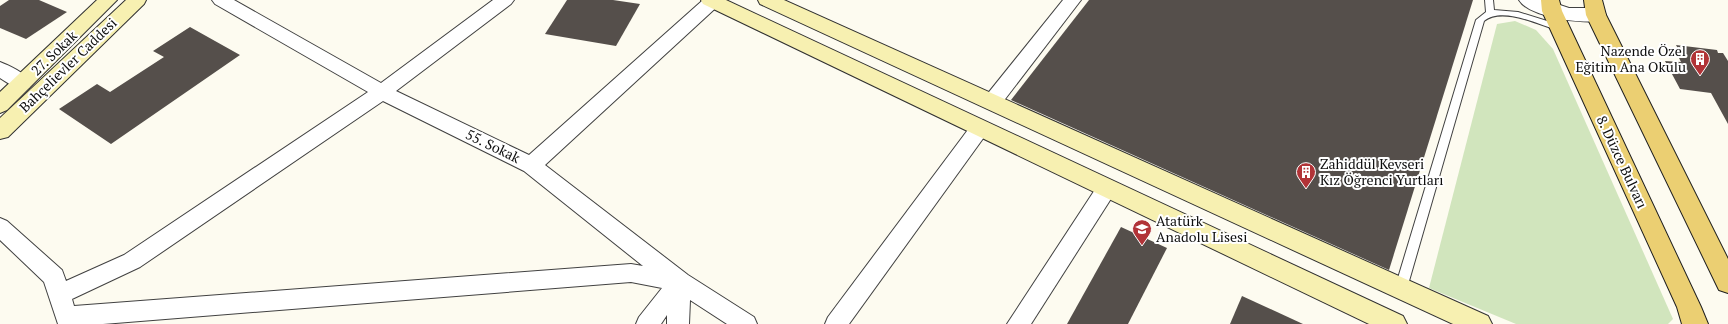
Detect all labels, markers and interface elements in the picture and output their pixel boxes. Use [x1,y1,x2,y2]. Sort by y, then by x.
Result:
street label: Bahçelievler Caddesi [15,13,120,116]
street label: 27. Sokak [27,25,81,79]
place label: Nazende Özel Eğitim Ana Okulu [1575,41,1686,76]
building icon: Nazende Özel Eğitim Ana Okulu [1689,48,1711,76]
street label: 8. Düzce Bulvarı [1593,112,1652,211]
street label: 55. Sokak [463,124,524,167]
place label: Zahiddül Kevseri Kız Öğrenci Yurtları [1320,154,1443,189]
building icon: Zahiddül Kevseri Kız Öğrenci Yurtları [1295,161,1317,189]
place label: Atatürk Anadolu Lisesi [1156,211,1247,246]
school or university icon: Atatürk Anadolu Lisesi [1131,218,1153,246]

